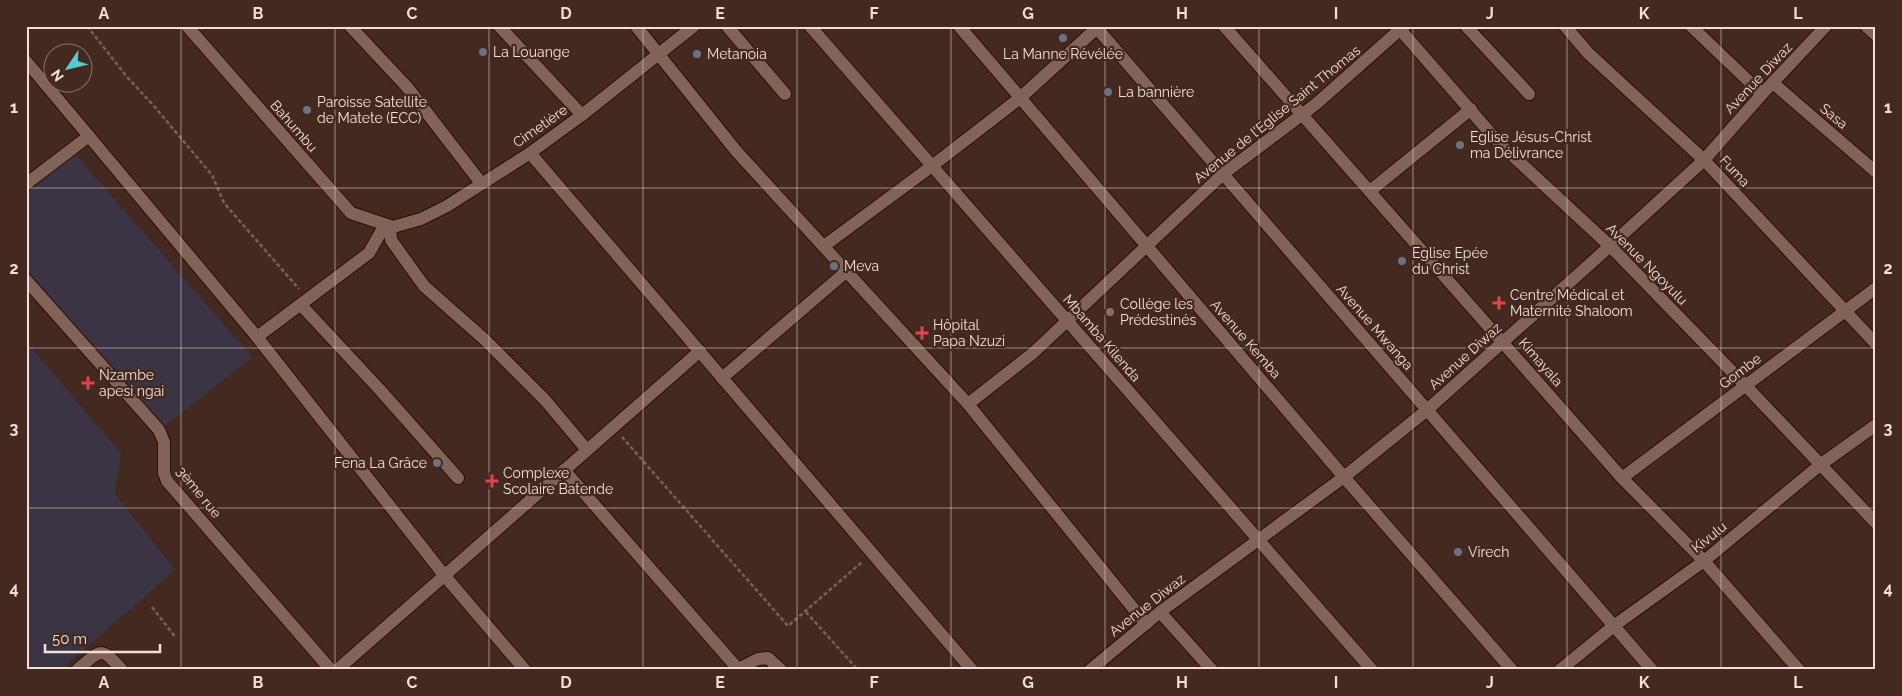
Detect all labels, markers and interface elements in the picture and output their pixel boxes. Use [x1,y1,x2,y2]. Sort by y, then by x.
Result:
text: A [99,4,110,23]
text: B [253,4,264,23]
text: C [407,4,418,23]
text: D [560,4,572,23]
text: E [715,4,725,23]
text: F [869,4,879,23]
text: G [1022,4,1034,23]
text: H [1176,4,1188,23]
text: I [1334,4,1338,23]
text: J [1486,4,1494,23]
text: K [1639,4,1650,23]
text: L [1793,4,1803,23]
marker: La Manne Révélée [1057,32,1069,44]
street label: Avenue Diwaz [1721,39,1795,117]
north arrow [42,42,92,92]
street label: Avenue de l'Eglise Saint Thomas [1191,42,1364,186]
place label: La Louange [493,44,570,60]
marker: La Louange [477,46,489,58]
place label: Metanoia [707,46,767,62]
place label: La Manne Révélée [1003,46,1123,62]
marker: Metanoia [691,48,703,60]
text: N [48,66,67,84]
place label: La bannière [1118,84,1194,100]
marker: La bannière [1102,86,1114,98]
place label: Paroisse Satellite de Matete (ECC) [317,94,427,126]
street label: Bahumbu [267,97,321,155]
text: 1 [10,98,18,117]
text: 1 [1884,98,1892,117]
street label: Sasa [1817,100,1851,132]
street label: Cimetière [510,102,570,150]
marker: Paroisse Satellite de Matete (ECC) [301,104,313,116]
place label: Eglise Jésus-Christ ma Délivrance [1470,129,1592,161]
marker: Eglise Jésus-Christ ma Délivrance [1454,139,1466,151]
street label: Fuma [1717,152,1753,190]
street label: Avenue Ngoyulu [1603,220,1691,308]
place label: Eglise Epée du Christ [1412,245,1488,277]
marker: Eglise Epée du Christ [1396,255,1408,267]
place label: Meva [844,258,879,274]
text: 2 [9,259,19,278]
text: 2 [1883,259,1893,278]
marker: Meva [828,260,840,272]
street label: Avenue Mwanga [1333,281,1417,373]
place label: Centre Médical et Maternité Shaloom [1510,287,1633,319]
street label: Mbamba Kilenda [1060,291,1144,385]
place label: Collège les Prédestinés [1120,296,1196,328]
marker: Centre Médical et Maternité Shaloom [1492,296,1506,310]
street label: Avenue Kemba [1208,297,1284,381]
marker: Collège les Prédestinés [1104,306,1116,318]
place label: Hôpital Papa Nzuzi [933,317,1005,349]
street label: Avenue Diwaz [1426,319,1504,393]
marker: Hôpital Papa Nzuzi [915,326,929,340]
street label: Kimayala [1516,335,1566,389]
street label: Gombe [1716,350,1764,392]
place label: Nzambe apesi ngai [99,367,164,399]
marker: Nzambe apesi ngai [81,376,95,390]
text: 3 [10,419,19,438]
text: 3 [1884,419,1893,438]
place label: Fena La Grâce [334,455,427,471]
marker: Fena La Grâce [431,457,443,469]
street label: 3ème rue [173,463,225,521]
place label: Complexe Scolaire Batende [503,465,613,497]
marker: Complexe Scolaire Batende [485,474,499,488]
street label: Kivulu [1688,518,1730,556]
place label: Virech [1468,544,1509,560]
marker: Virech [1452,546,1464,558]
street label: Avenue Diwaz [1106,570,1188,639]
text: 4 [9,579,19,598]
text: 4 [1883,579,1893,598]
scale bar [45,621,160,653]
text: 50 m [52,630,87,648]
text: A [99,673,110,692]
text: B [253,673,264,692]
text: C [407,673,418,692]
text: D [560,673,572,692]
text: E [715,673,725,692]
text: F [869,673,879,692]
text: G [1022,673,1034,692]
text: H [1176,673,1188,692]
text: I [1334,673,1338,692]
text: J [1486,673,1494,692]
text: K [1639,673,1650,692]
text: L [1793,673,1803,692]

